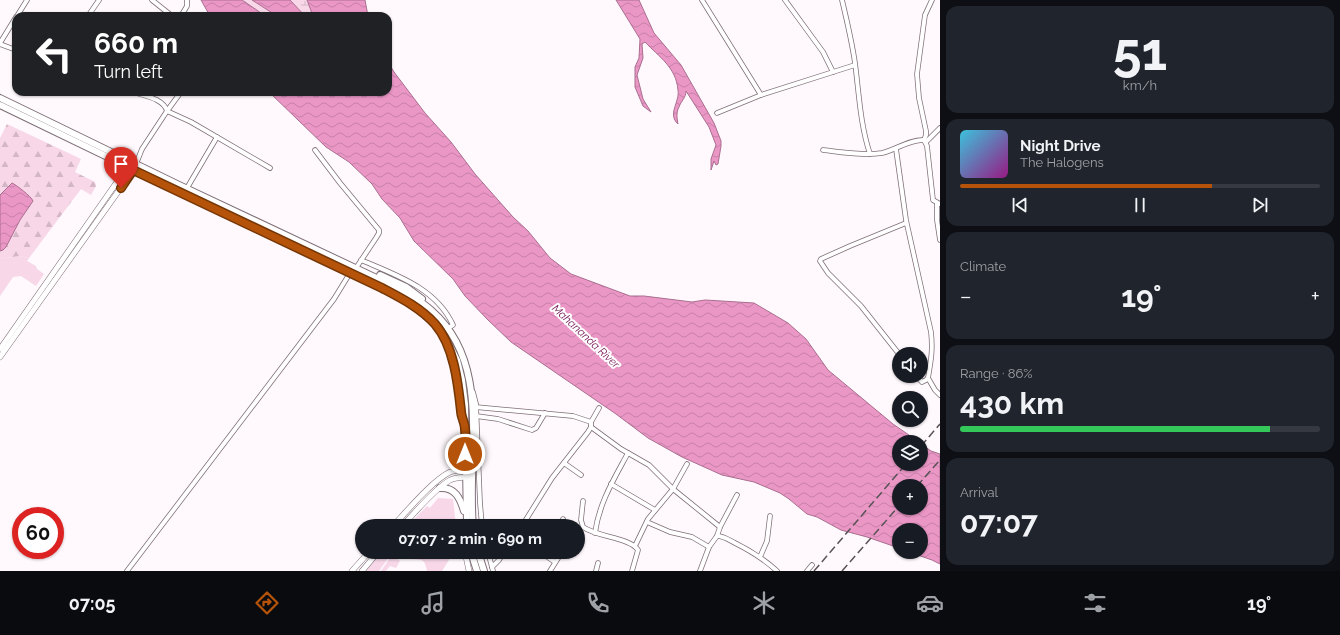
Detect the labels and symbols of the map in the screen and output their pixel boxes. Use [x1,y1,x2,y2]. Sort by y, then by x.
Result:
pin [104,147,138,188]
water label: Mahananda River [549,302,623,372]
position arrow [444,433,486,475]
speed limit sign: 60 [12,507,64,559]

